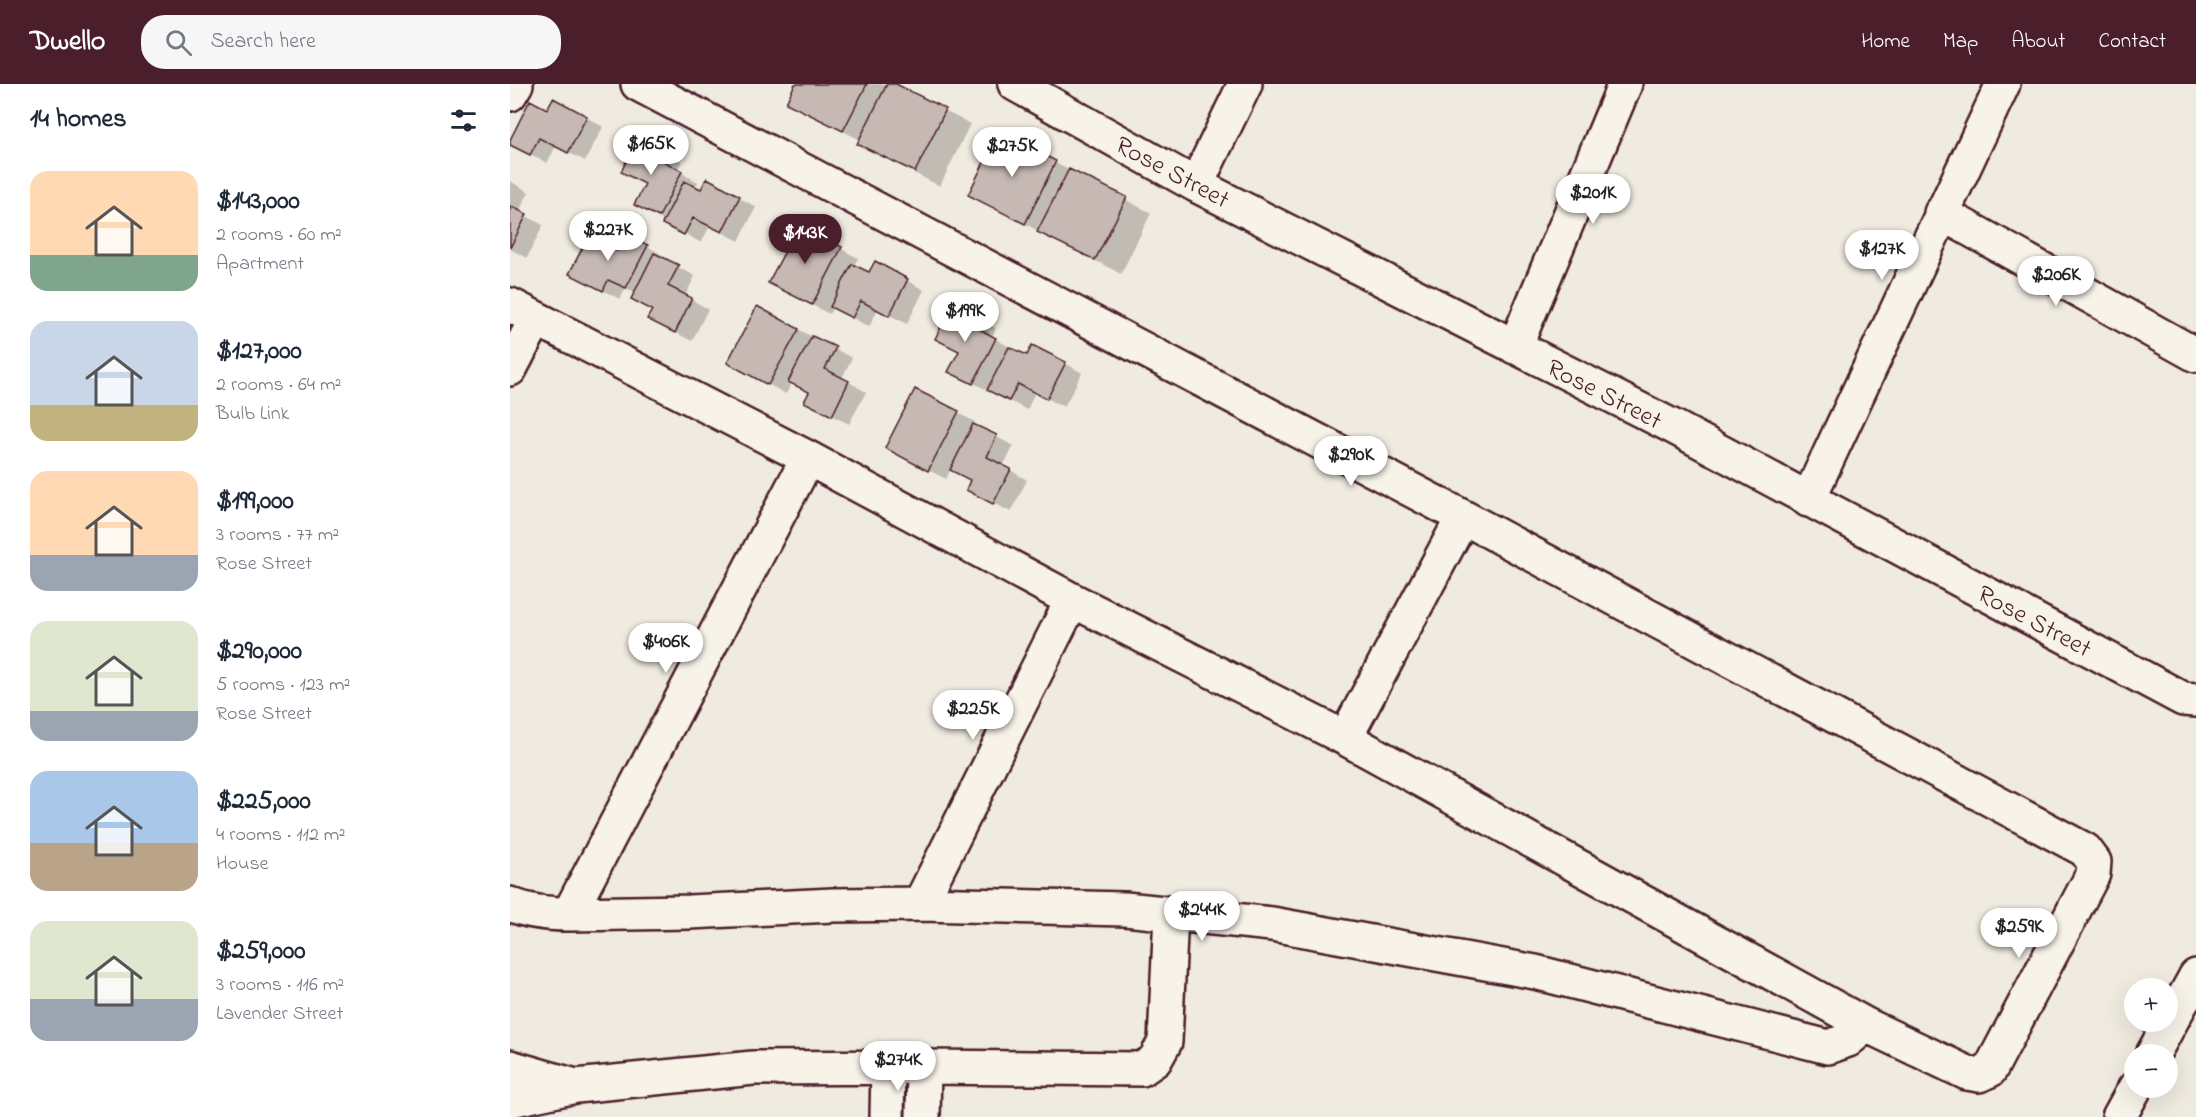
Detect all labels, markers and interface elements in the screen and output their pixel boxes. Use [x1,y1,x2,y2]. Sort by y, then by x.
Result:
search box [141,15,561,69]
text: Dwello [30,22,105,63]
icon: search [162,26,195,59]
text: Search here [210,26,316,58]
text: Home [1861,27,1910,57]
text: Map [1943,27,1978,57]
text: About [2011,27,2065,57]
text: Contact [2098,27,2166,57]
text: 14 homes [30,101,126,139]
icon: filters [447,104,480,137]
pin: $165K [609,125,693,176]
pin: $275K [970,127,1054,178]
street label: Rose Street [1108,128,1236,220]
text: $165K [627,130,675,159]
text: $275K [986,132,1038,161]
pin: $201K [1551,174,1635,225]
text: $201K [1570,179,1616,208]
text: $143,000 [216,183,300,221]
icon: home [78,195,150,267]
pin: $227K [566,211,650,262]
pin: $143K [763,214,847,265]
text: $227K [583,216,633,245]
text: $143K [783,219,827,248]
text: 2 rooms · 60 m² [216,221,342,250]
pin: $127K [1840,230,1924,281]
text: $127K [1859,235,1905,264]
text: Apartment [216,250,304,279]
pin: $206K [2014,256,2098,307]
text: $206K [2031,261,2081,290]
pin: $199K [923,292,1007,343]
text: $199K [945,297,985,326]
text: $127,000 [216,333,302,371]
icon: home [78,345,150,417]
street label: Rose Street [1539,350,1668,441]
text: 2 rooms · 64 m² [216,371,341,400]
text: Bulb Link [216,400,289,429]
pin: $290K [1309,436,1393,487]
text: $290K [1328,441,1374,470]
text: $199,000 [216,483,294,521]
icon: home [78,495,150,567]
text: 3 rooms · 77 m² [216,521,339,550]
text: Rose Street [216,550,312,579]
street label: Rose Street [1970,577,2098,669]
pin: $406K [624,623,708,674]
text: $406K [642,628,690,657]
text: $290,000 [216,633,302,671]
icon: home [78,645,150,717]
text: 5 rooms · 123 m² [216,671,350,700]
pin: $225K [931,690,1015,741]
text: $225K [946,695,1000,724]
text: Rose Street [216,700,312,729]
text: $225,000 [216,783,311,821]
icon: home [78,795,150,867]
text: 4 rooms · 112 m² [216,821,345,850]
text: House [216,850,269,879]
pin: $244K [1160,891,1244,942]
text: $244K [1178,896,1226,925]
pin: $259K [1977,908,2061,959]
text: $259K [1994,913,2044,942]
text: $259,000 [216,933,306,971]
icon: home [78,945,150,1017]
text: 3 rooms · 116 m² [216,971,344,1000]
map controls [2124,978,2178,1098]
button: + [2124,978,2178,1032]
text: Lavender Street [216,1000,343,1029]
pin: $274K [856,1041,940,1092]
button: − [2124,1044,2178,1098]
text: $274K [874,1046,922,1075]

